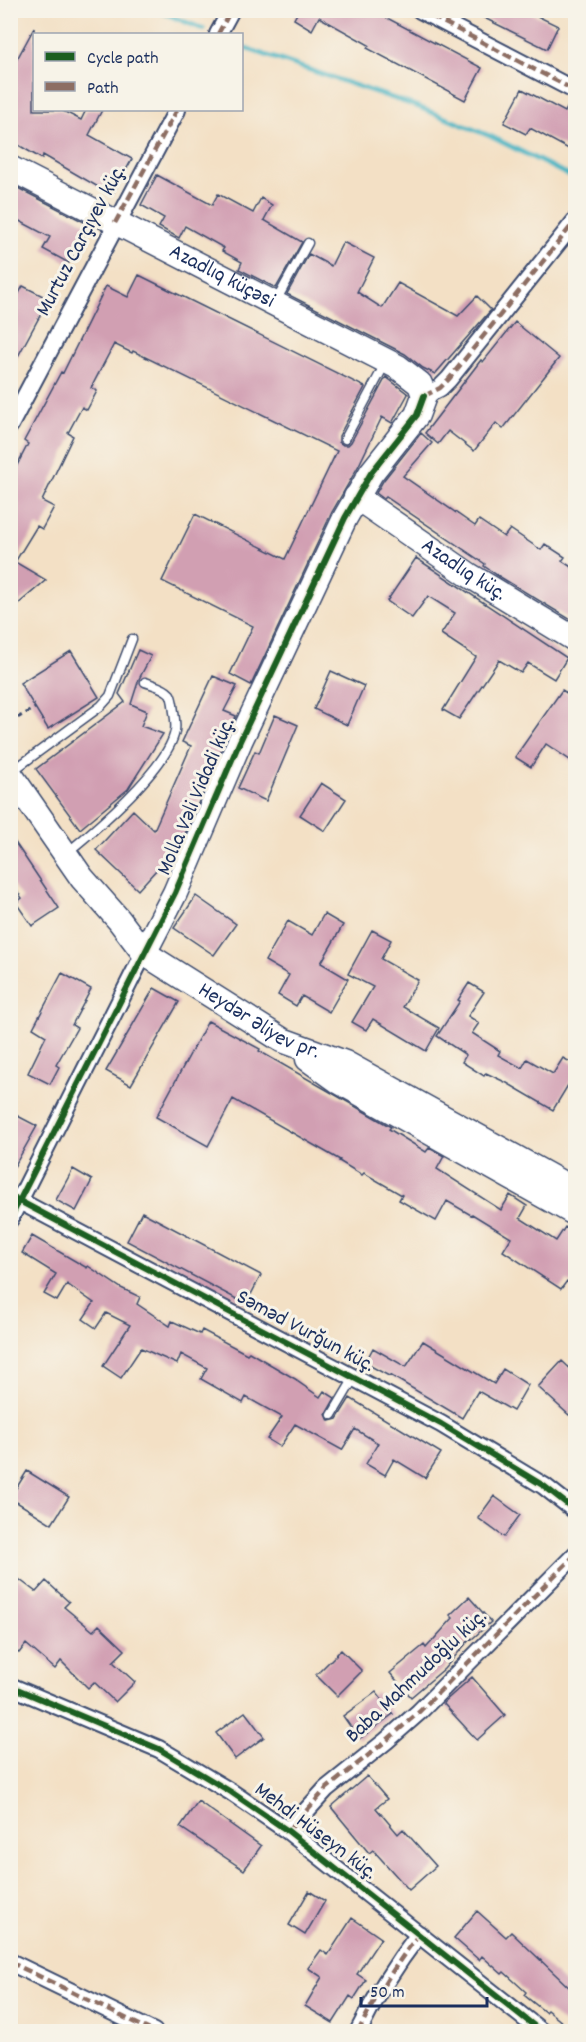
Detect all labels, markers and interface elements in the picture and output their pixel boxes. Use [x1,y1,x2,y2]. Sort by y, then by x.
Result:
legend [33,33,243,111]
text: Cycle path [87,47,158,72]
text: Path [87,77,119,102]
street label: Murtuz Carçıyev küç. [29,160,135,322]
street label: Azadlıq küçəsi [163,237,280,317]
street label: Azadlıq küç. [415,531,512,609]
street label: Molla Vəli Vidadi küç. [150,713,244,881]
street label: Heydər Əliyev pr. [192,975,324,1068]
street label: Səməd Vurğun küç. [230,1283,380,1381]
street label: Baba Mahmudoğlu küç. [339,1603,495,1751]
street label: Mehdi Hüseyn küç. [247,1775,383,1889]
scale bar [361,1970,487,2008]
text: 50 m [370,1981,405,2006]

